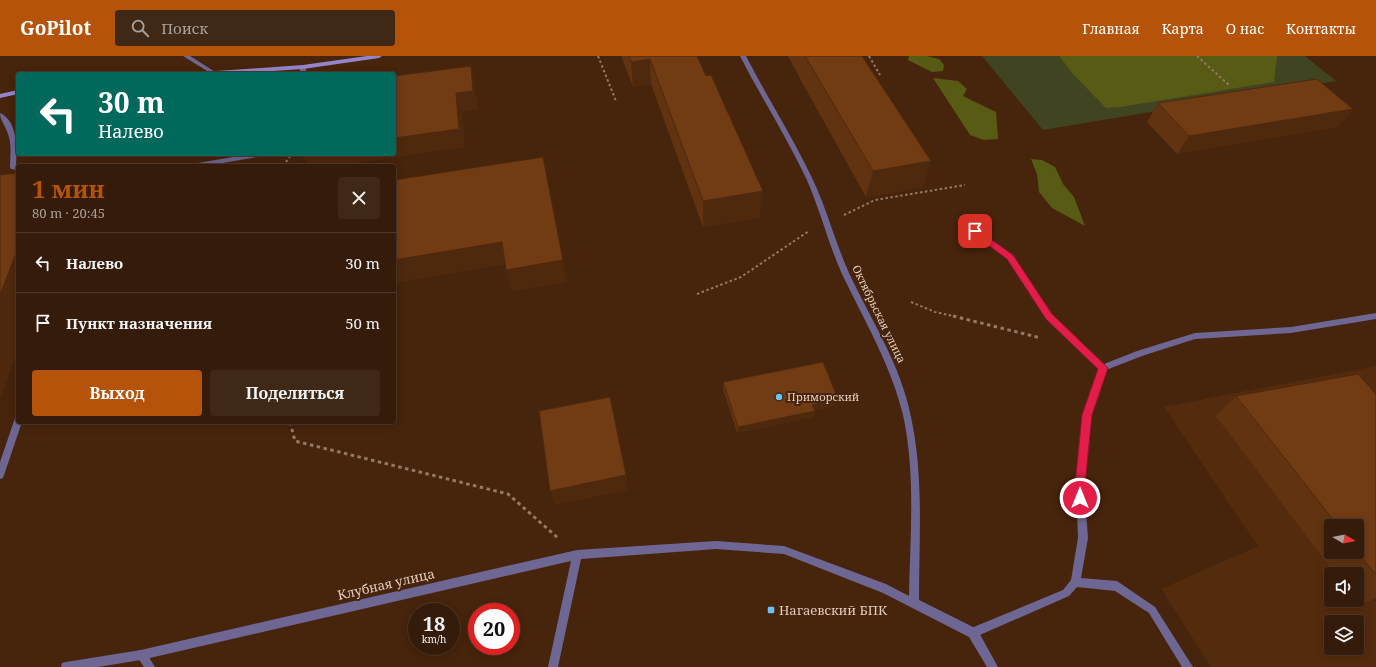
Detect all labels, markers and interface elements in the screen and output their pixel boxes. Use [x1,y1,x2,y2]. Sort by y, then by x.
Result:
search box [115,10,395,46]
text: GoPilot [20,15,91,41]
icon: search [129,17,151,39]
text: Поиск [161,18,208,38]
text: Главная [1082,19,1140,38]
text: Карта [1162,19,1204,38]
text: О нас [1226,19,1264,38]
text: Контакты [1286,19,1356,38]
text: 30 m [98,83,165,121]
icon: left [32,88,84,140]
text: Налево [98,119,164,143]
text: 1 мин [32,172,105,205]
button: close [338,177,380,219]
text: 80 m · 20:45 [32,204,105,222]
pin [958,214,992,248]
icon: arrive [964,220,986,242]
icon: left [32,252,54,274]
text: Налево [66,253,123,273]
text: 30 m [345,253,380,273]
street label: Октябрьская улица [849,262,910,365]
icon: arrive [32,312,54,334]
text: Пункт назначения [66,313,212,333]
text: 50 m [345,313,380,333]
button: Выход [32,370,202,416]
button: Поделиться [210,370,380,416]
place label: Приморский [787,389,859,404]
marker: Приморский [774,392,784,402]
position arrow [1059,477,1101,519]
north arrow [1324,519,1364,559]
map controls [1324,519,1364,655]
street label: Клубная улица [336,564,436,604]
button: sound [1324,567,1364,607]
place label: Нагаевский БПК [779,601,888,619]
speed limit sign: 20 [468,603,520,655]
marker: Нагаевский БПК [766,605,776,615]
text: 18 [423,610,445,637]
button: layers [1324,615,1364,655]
text: km/h [422,632,446,646]

